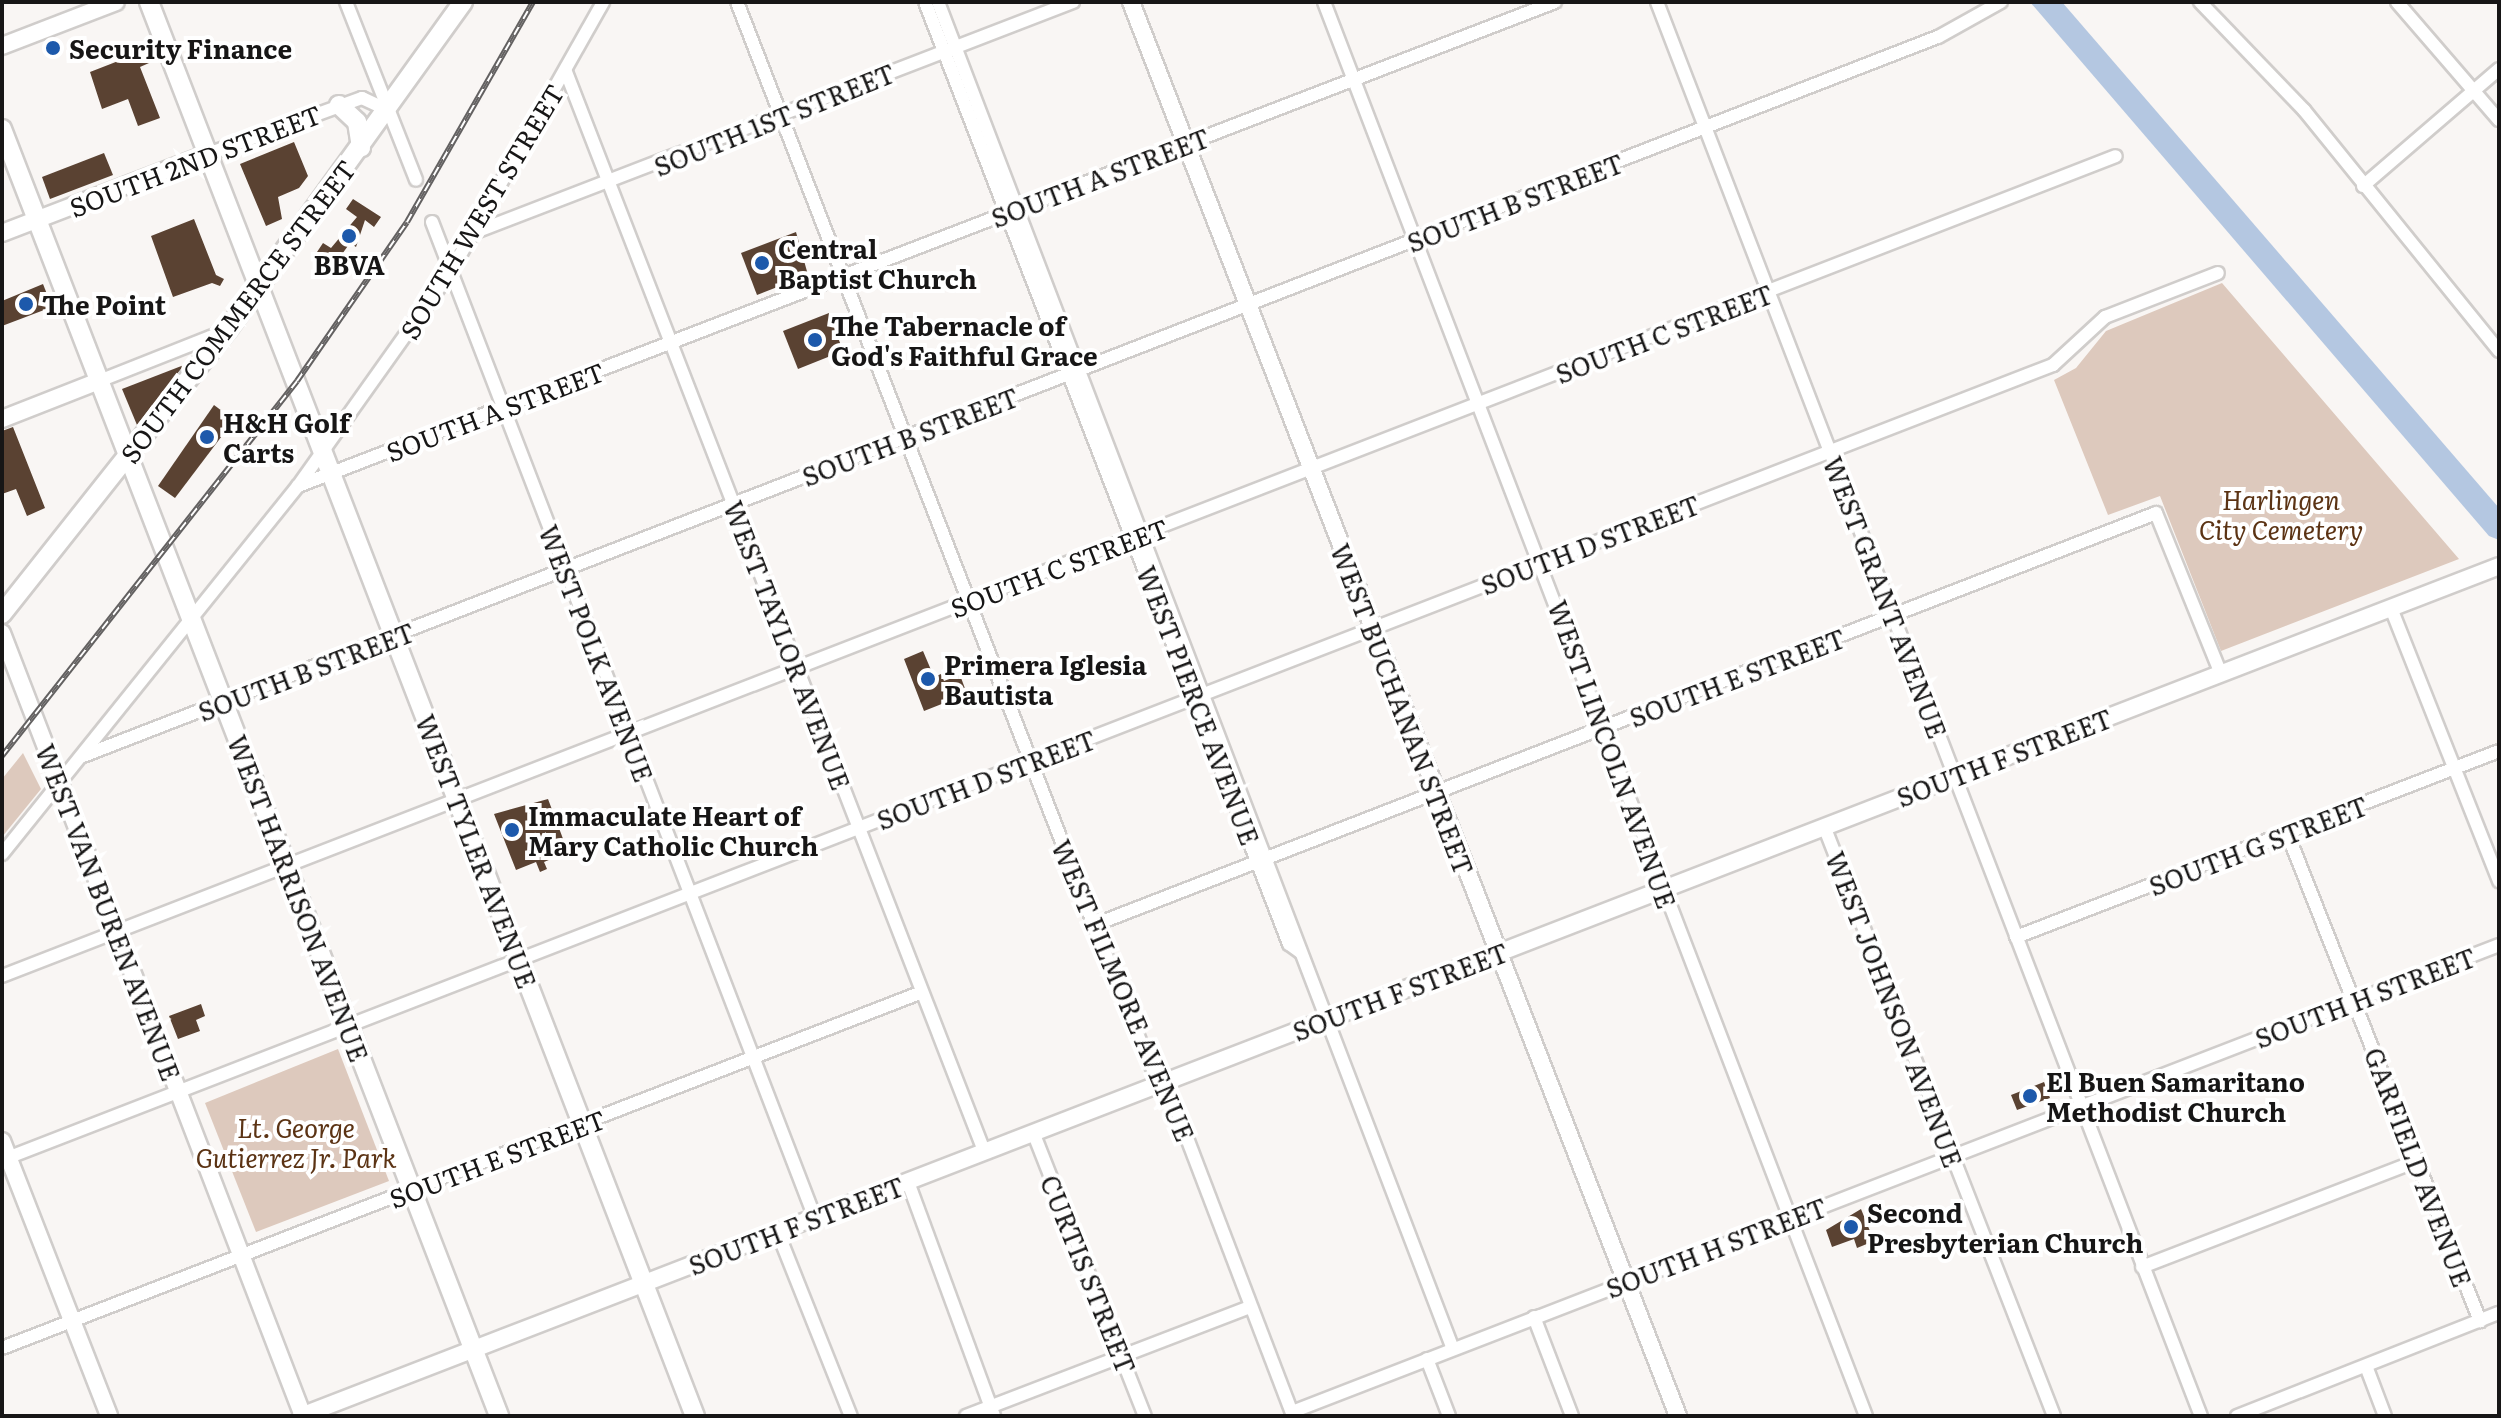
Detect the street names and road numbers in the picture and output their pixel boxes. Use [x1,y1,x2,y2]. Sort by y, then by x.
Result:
street label: SOUTH 1ST STREET [649,56,899,182]
street label: SOUTH WEST STREET [393,78,569,344]
street label: SOUTH 2ND STREET [65,98,325,222]
street label: SOUTH A STREET [986,121,1214,233]
street label: SOUTH B STREET [1402,146,1628,258]
street label: SOUTH COMMERCE STREET [113,153,361,469]
street label: SOUTH C STREET [1551,277,1777,389]
street label: SOUTH A STREET [381,355,609,467]
street label: SOUTH B STREET [797,380,1023,492]
street label: WEST GRANT AVENUE [1818,452,1954,742]
street label: SOUTH D STREET [1476,488,1704,600]
street label: WEST TAYLOR AVENUE [718,496,858,794]
street label: SOUTH C STREET [946,511,1172,623]
street label: WEST POLK AVENUE [534,520,660,786]
street label: WEST BUCHANAN STREET [1325,539,1481,879]
street label: WEST PIERCE AVENUE [1131,561,1267,849]
street label: WEST LINCOLN AVENUE [1543,596,1683,912]
street label: SOUTH B STREET [193,615,419,727]
street label: SOUTH E STREET [1625,621,1849,733]
street label: SOUTH F STREET [1892,702,2116,812]
street label: WEST TYLER AVENUE [410,710,544,992]
street label: SOUTH D STREET [872,723,1100,835]
street label: WEST HARRISON AVENUE [222,730,376,1066]
street label: WEST VAN BUREN AVENUE [30,739,188,1085]
street label: SOUTH G STREET [2144,789,2372,901]
street label: WEST FILMORE AVENUE [1046,835,1202,1145]
street label: WEST JOHNSON AVENUE [1820,847,1970,1171]
street label: SOUTH F STREET [1288,936,1512,1046]
street label: SOUTH H STREET [2250,940,2480,1054]
street label: GARFIELD AVENUE [2359,1043,2479,1291]
street label: SOUTH E STREET [385,1102,609,1214]
street label: SOUTH F STREET [684,1170,908,1280]
street label: CURTIS STREET [1035,1170,1143,1378]
street label: SOUTH H STREET [1601,1190,1831,1304]

